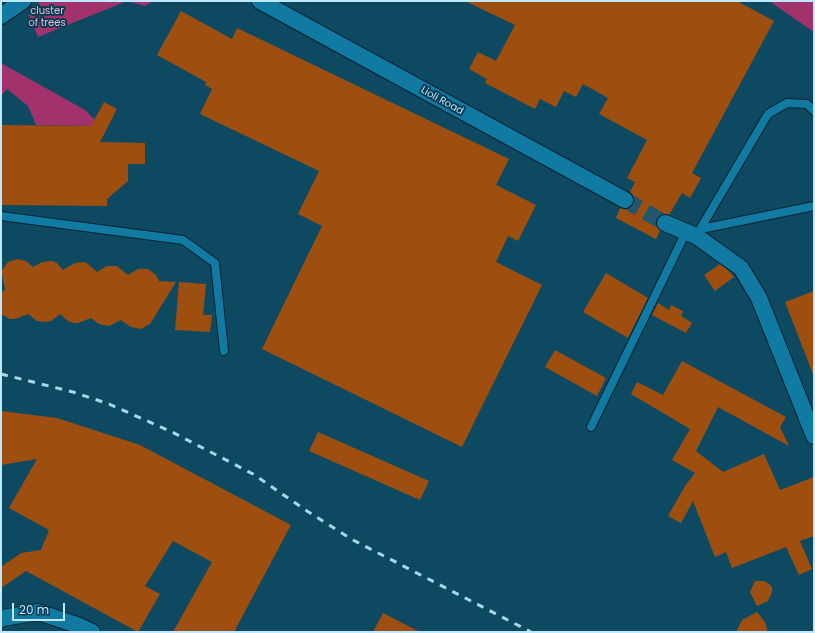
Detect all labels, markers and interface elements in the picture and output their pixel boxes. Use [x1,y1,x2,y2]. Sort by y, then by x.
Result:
park label: cluster of trees [28,5,66,28]
street label: Lioli Road [419,84,465,118]
scale bar [14,595,67,621]
text: 20 m [19,601,49,618]

